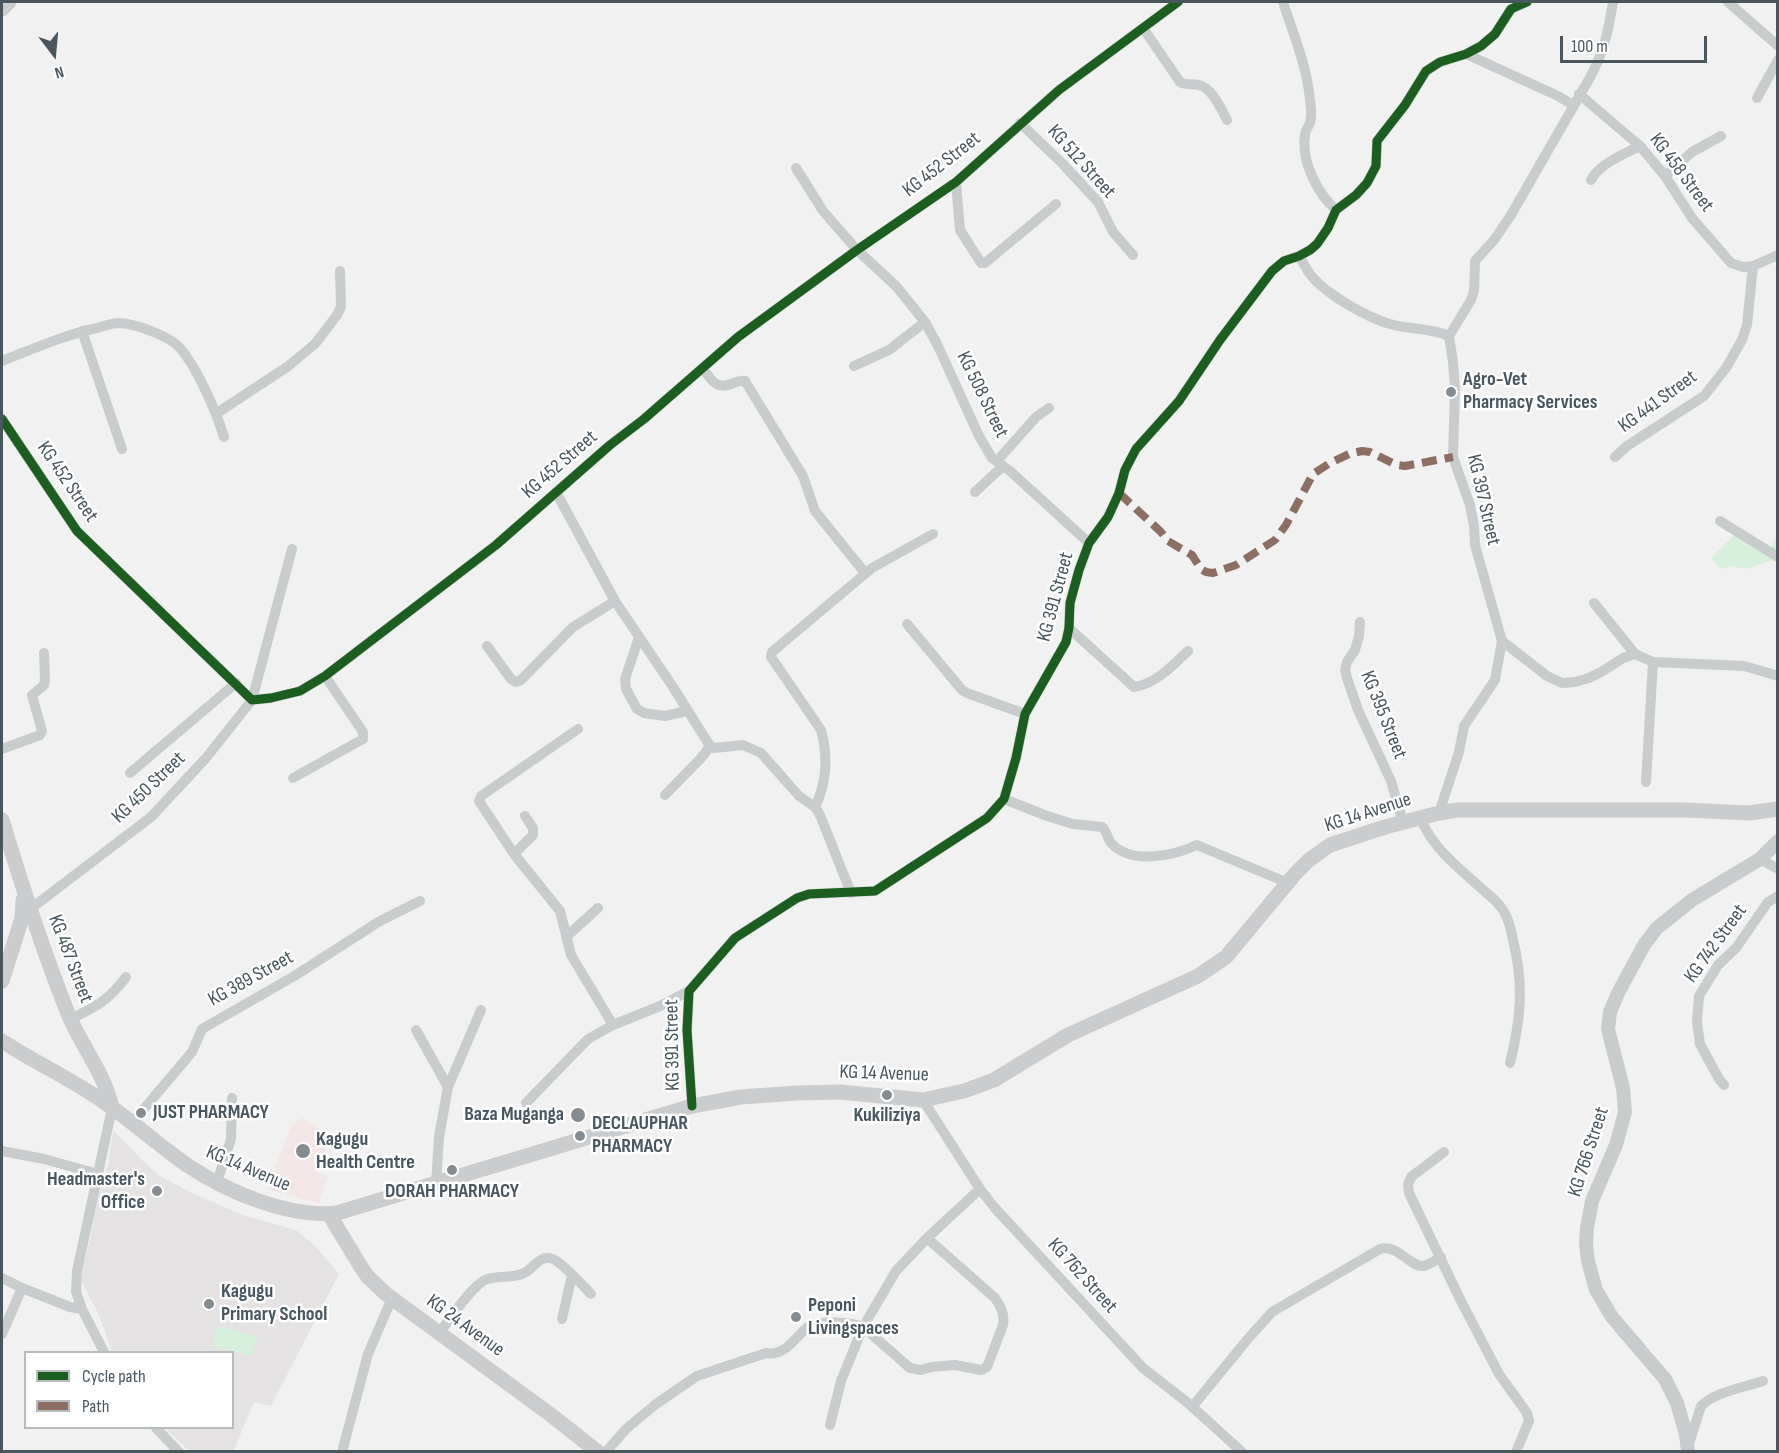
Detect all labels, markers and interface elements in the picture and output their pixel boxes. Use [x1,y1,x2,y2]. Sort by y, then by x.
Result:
north arrow [24,24,84,84]
scale bar [1563,24,1710,62]
text: 100 m [1571,36,1608,57]
text: N [52,61,66,82]
street label: KG 512 Street [1042,120,1120,204]
street label: KG 452 Street [898,127,986,203]
street label: KG 458 Street [1644,129,1718,217]
street label: KG 508 Street [951,348,1013,442]
street label: KG 441 Street [1614,365,1702,439]
place label: Agro-Vet Pharmacy Services [1463,368,1598,415]
marker: Agro-Vet Pharmacy Services [1444,385,1458,399]
street label: KG 452 Street [517,426,603,504]
street label: KG 452 Street [31,437,103,527]
street label: KG 397 Street [1461,452,1505,548]
street label: KG 391 Street [1033,550,1079,644]
street label: KG 395 Street [1355,668,1411,762]
street label: KG 450 Street [107,747,191,829]
street label: KG 14 Avenue [1322,788,1414,838]
street label: KG 742 Street [1680,900,1752,988]
street label: KG 487 Street [42,912,98,1006]
street label: KG 389 Street [204,946,298,1012]
street label: KG 391 Street [660,999,686,1091]
street label: KG 14 Avenue [839,1060,929,1088]
marker: Kukiliziya [880,1088,894,1102]
place label: JUST PHARMACY [153,1101,269,1125]
place label: Baza Muganga [464,1103,564,1127]
place label: Kukiliziya [853,1104,921,1128]
street label: KG 766 Street [1563,1104,1615,1200]
marker: JUST PHARMACY [134,1106,148,1120]
marker: Baza Muganga [569,1106,587,1124]
place label: DECLAUPHAR PHARMACY [592,1112,688,1159]
place label: Kagugu Health Centre [316,1128,415,1175]
marker: DECLAUPHAR PHARMACY [573,1129,587,1143]
street label: KG 14 Avenue [202,1140,294,1198]
marker: Kagugu Health Centre [294,1142,312,1160]
marker: DORAH PHARMACY [445,1163,459,1177]
place label: Headmaster's Office [47,1168,145,1215]
place label: DORAH PHARMACY [385,1180,519,1204]
marker: Headmaster's Office [150,1184,164,1198]
street label: KG 762 Street [1042,1234,1122,1318]
place label: Kagugu Primary School [221,1280,327,1327]
street label: KG 24 Avenue [421,1290,509,1362]
place label: Peponi Livingspaces [808,1294,899,1341]
marker: Kagugu Primary School [202,1297,216,1311]
marker: Peponi Livingspaces [789,1310,803,1324]
legend [24,1351,234,1429]
text: Cycle path [82,1366,146,1387]
text: Path [82,1396,110,1417]

